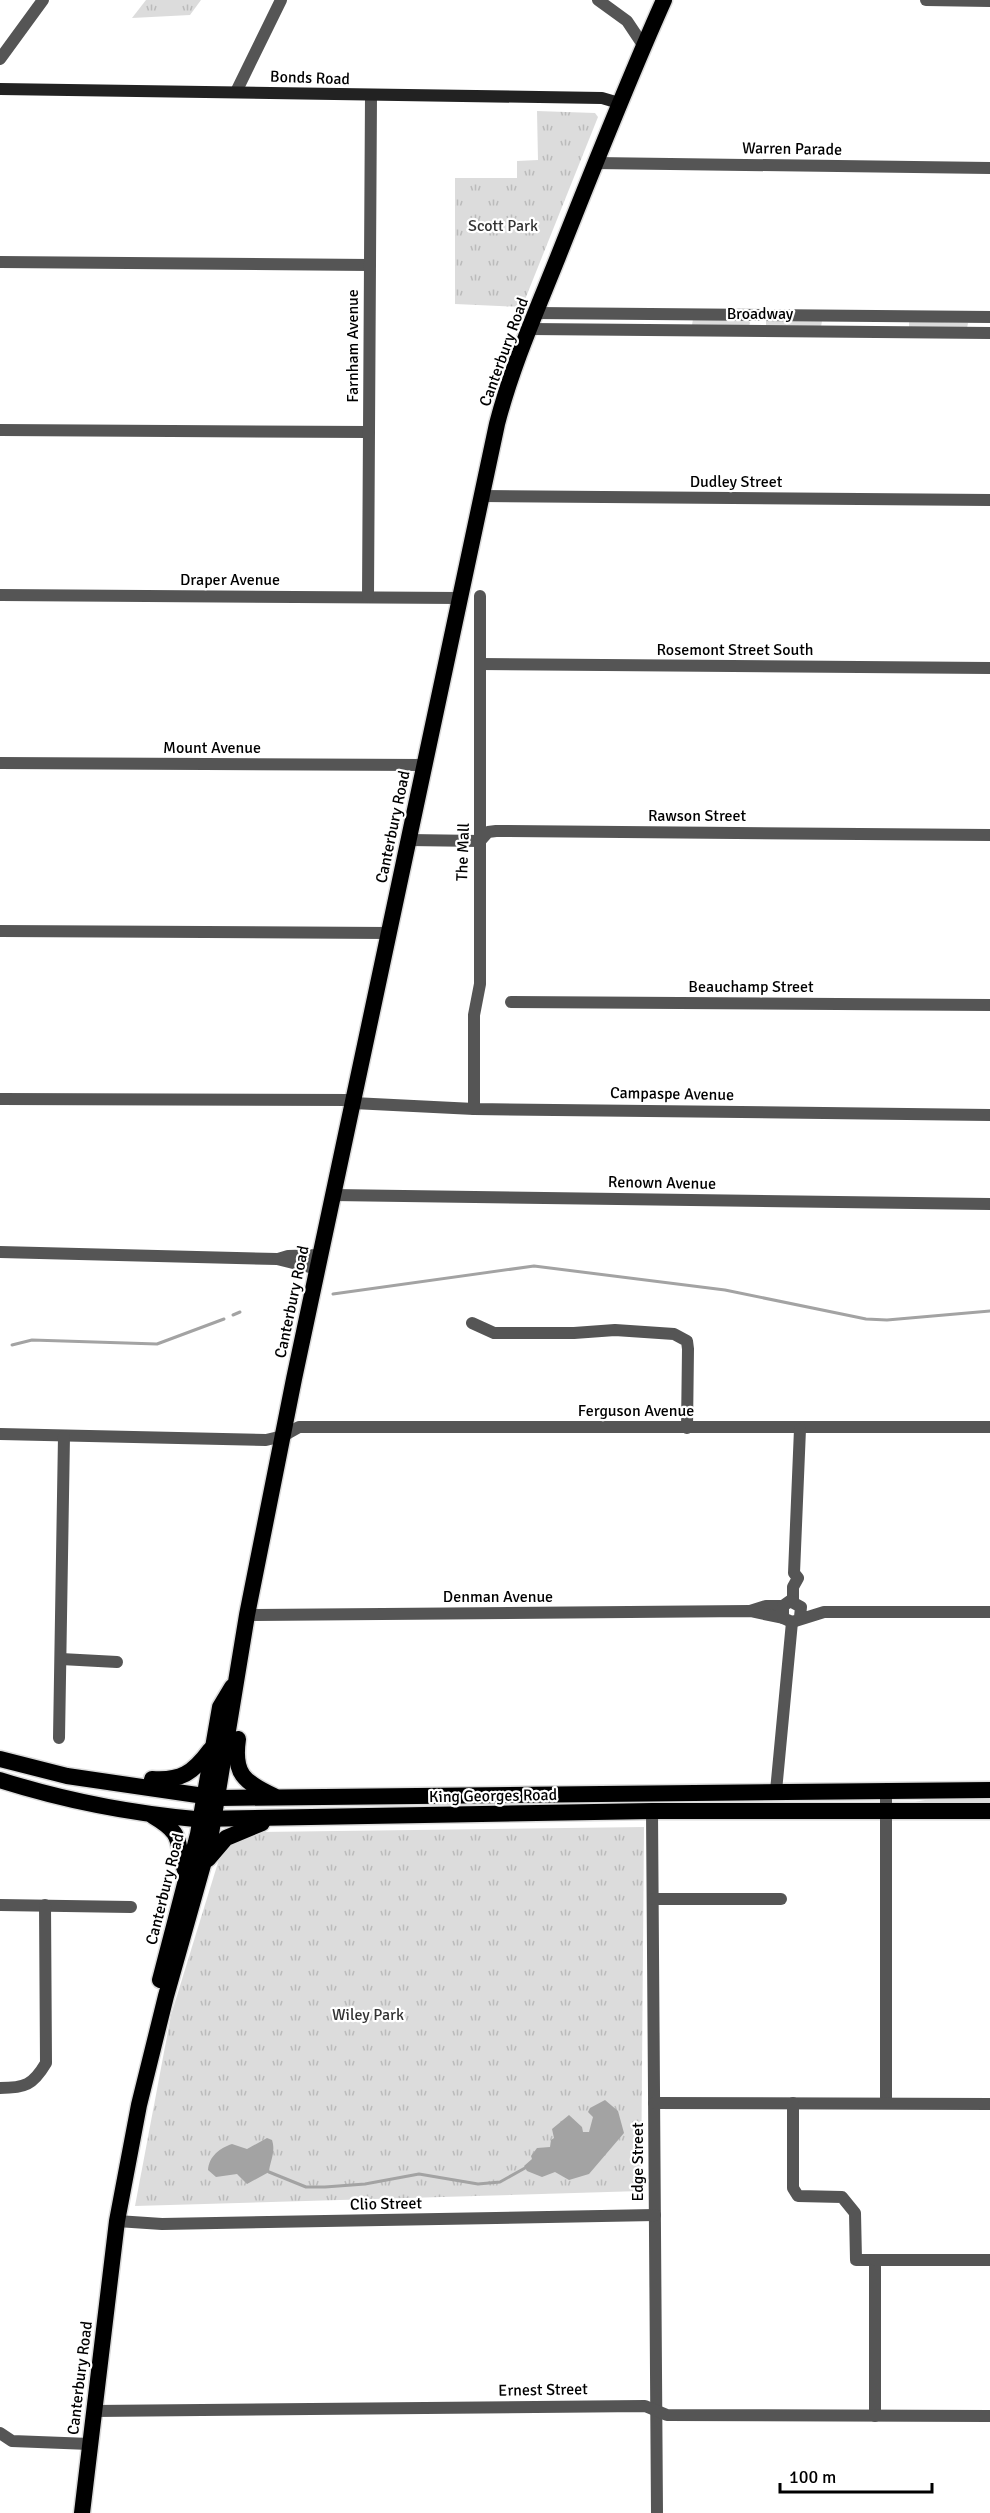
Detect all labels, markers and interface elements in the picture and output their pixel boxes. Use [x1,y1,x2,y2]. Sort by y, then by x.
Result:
street label: Bonds Road [270,67,350,89]
street label: Warren Parade [742,138,842,160]
park label: Scott Park [468,216,538,236]
street label: Farnham Avenue [343,289,363,403]
street label: Canterbury Road [475,295,533,409]
street label: Broadway [727,304,794,324]
street label: Dudley Street [690,472,783,492]
street label: Draper Avenue [180,570,280,590]
street label: Rosemont Street South [656,640,814,660]
street label: Mount Avenue [163,738,261,758]
street label: Canterbury Road [371,769,415,885]
street label: Rawson Street [648,806,747,826]
street label: The Mall [452,822,474,882]
street label: Beauchamp Street [688,977,814,997]
street label: Campaspe Avenue [610,1083,734,1105]
street label: Renown Avenue [608,1172,716,1194]
street label: Canterbury Road [270,1244,314,1360]
street label: Ferguson Avenue [578,1401,694,1421]
street label: Denman Avenue [443,1587,553,1607]
street label: King Georges Road [429,1785,557,1807]
street label: Canterbury Road [141,1831,189,1947]
park label: Wiley Park [332,2005,404,2025]
street label: Edge Street [628,2122,648,2202]
street label: Clio Street [350,2193,423,2215]
street label: Canterbury Road [63,2320,97,2436]
street label: Ernest Street [498,2379,588,2401]
scale bar [780,2456,932,2494]
text: 100 m [789,2466,836,2488]

